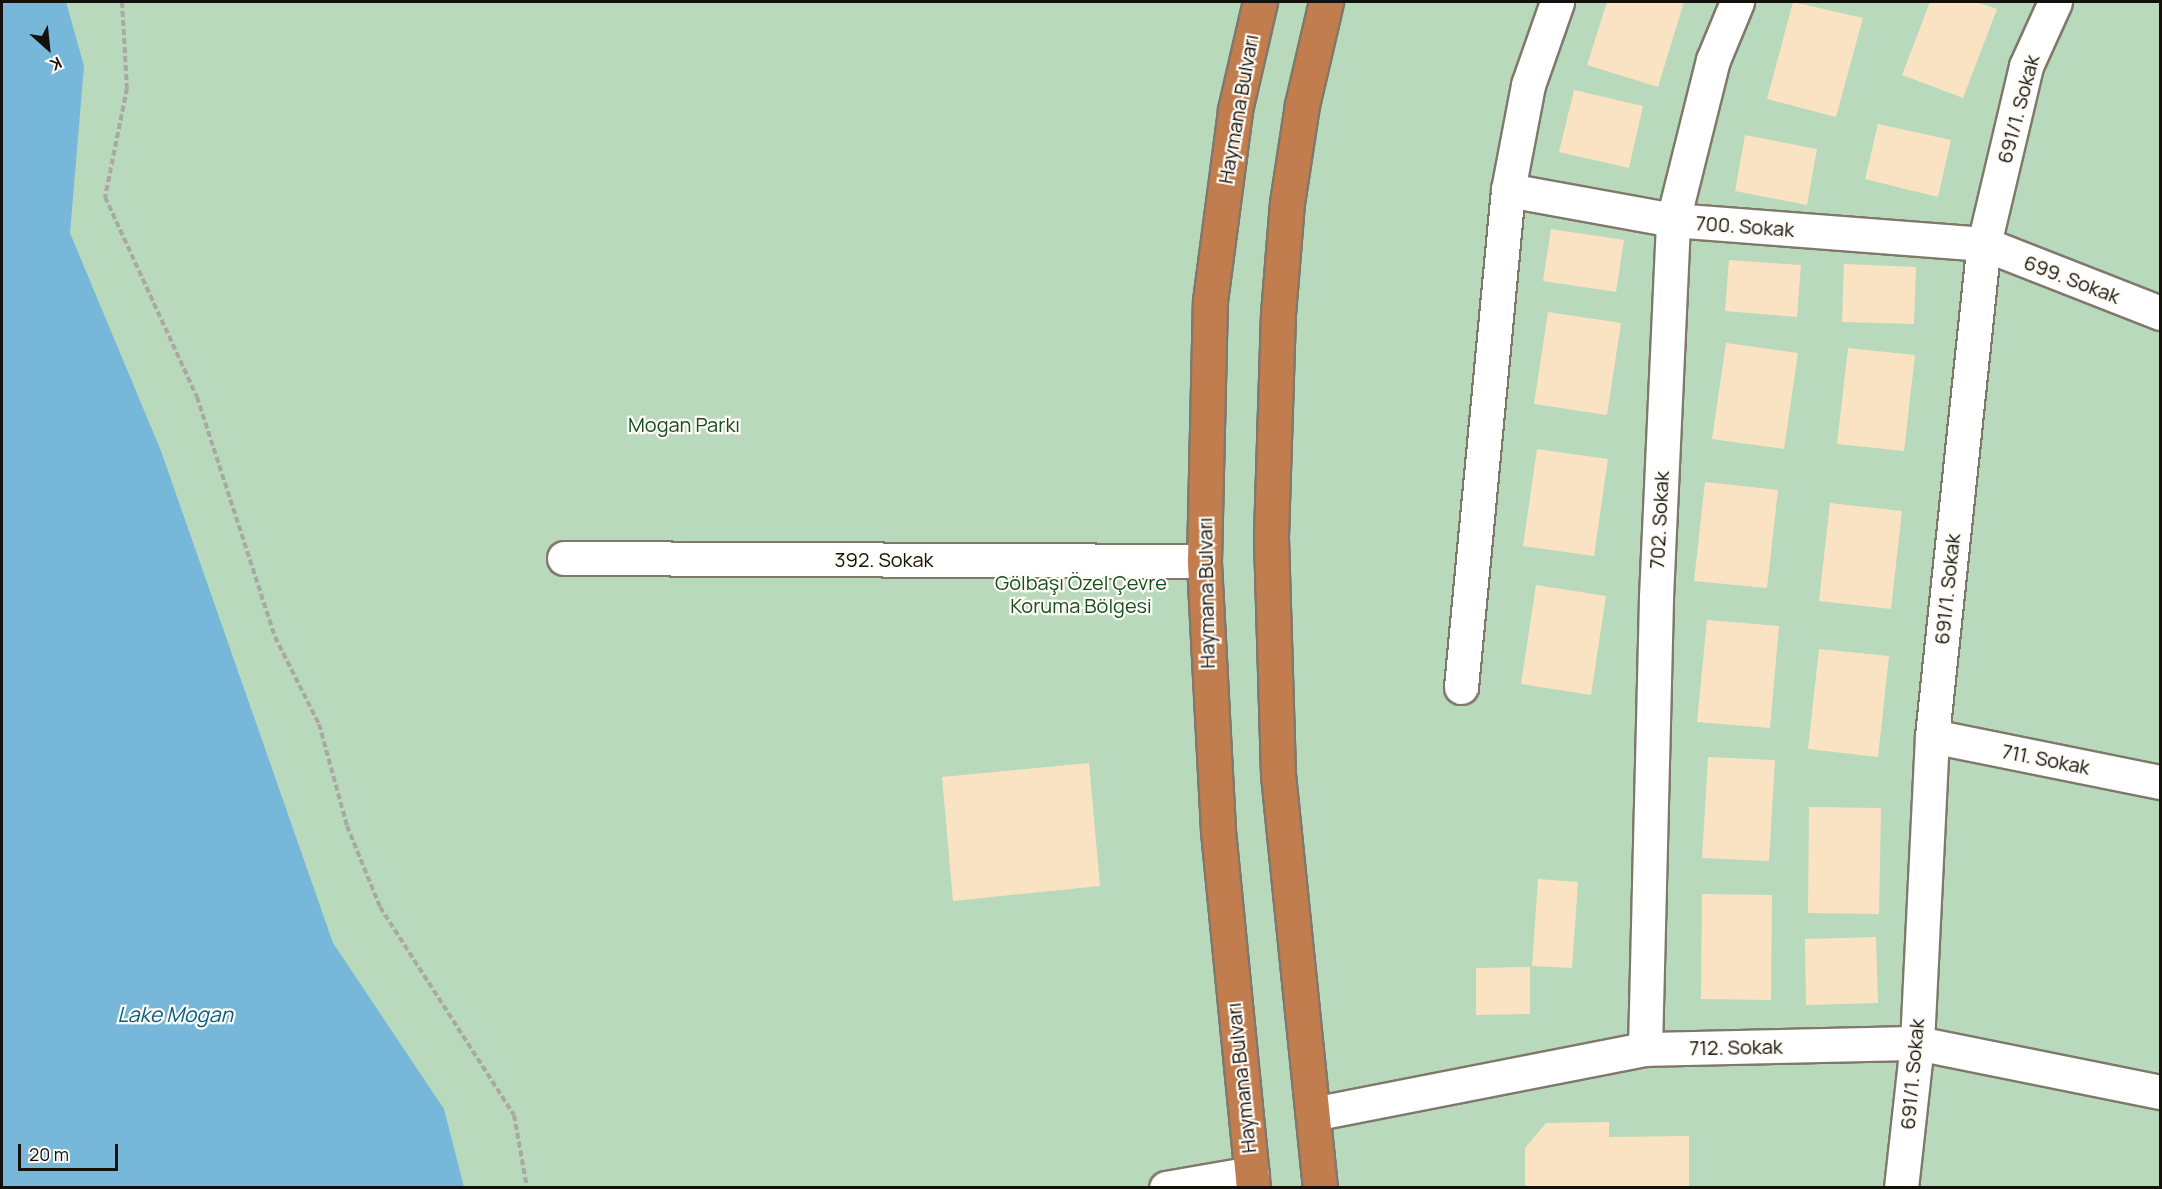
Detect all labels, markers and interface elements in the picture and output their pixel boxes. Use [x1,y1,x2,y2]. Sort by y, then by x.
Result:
north arrow [18,18,78,78]
street label: Haymana Bulvarı [1213,32,1263,186]
text: K [47,52,66,76]
street label: 691/1. Sokak [1992,52,2044,166]
street label: 700. Sokak [1695,211,1795,241]
street label: 699. Sokak [2021,250,2123,308]
park label: Mogan Parkı [628,412,740,436]
street label: 702. Sokak [1644,471,1674,569]
street label: Haymana Bulvarı [1193,517,1219,669]
street label: 691/1. Sokak [1929,532,1965,646]
street label: 392. Sokak [834,547,934,571]
park label: Gölbaşı Özel Çevre Koruma Bölgesi [995,571,1167,618]
street label: 711. Sokak [2000,739,2092,779]
water label: Lake Mogan [117,1001,233,1027]
street label: Haymana Bulvarı [1221,1002,1261,1154]
street label: 691/1. Sokak [1895,1017,1929,1131]
street label: 712. Sokak [1689,1034,1783,1060]
scale bar [21,1132,122,1170]
text: 20 m [29,1142,69,1166]

